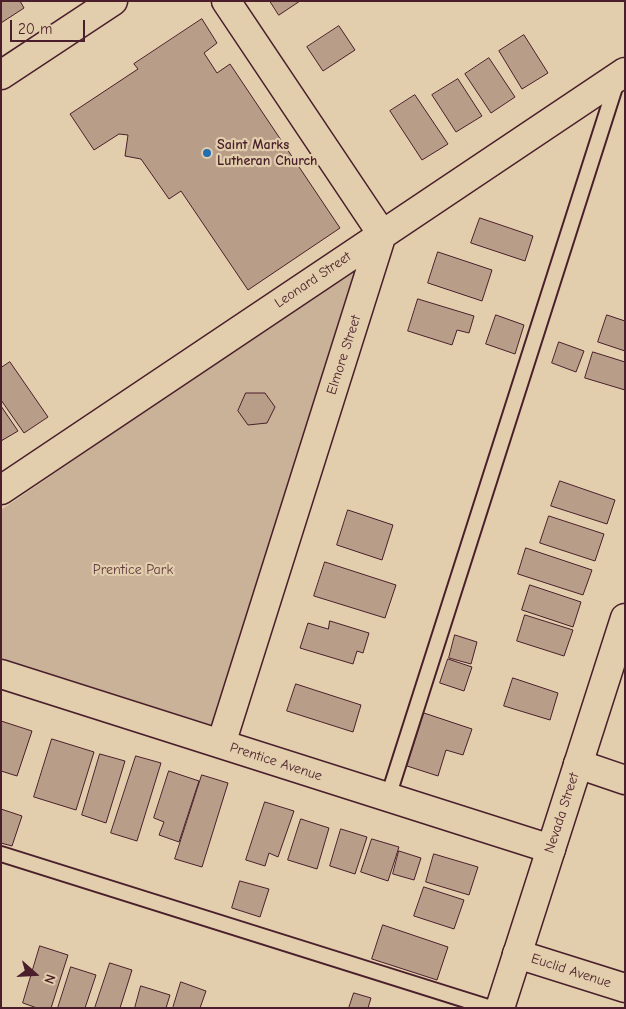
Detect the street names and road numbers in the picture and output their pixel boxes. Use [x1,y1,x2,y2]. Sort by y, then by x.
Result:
street label: Leonard Street [272,248,354,312]
street label: Elmore Street [323,313,365,397]
street label: Prentice Avenue [228,739,324,785]
street label: Nevada Street [541,771,583,855]
street label: Euclid Avenue [529,950,613,992]

